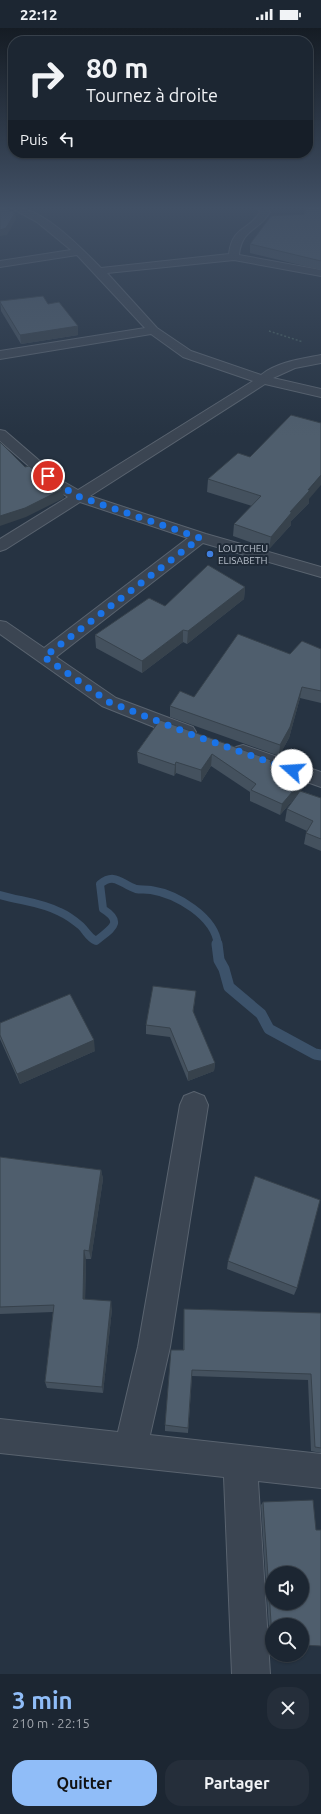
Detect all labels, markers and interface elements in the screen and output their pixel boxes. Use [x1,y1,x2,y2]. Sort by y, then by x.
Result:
text: 22:12 [20,6,58,23]
icon: right [20,52,72,104]
text: 80 m [86,52,148,83]
text: Tournez à droite [86,85,218,105]
icon: left [56,128,78,150]
text: Puis [20,131,48,148]
pin [31,459,65,493]
icon: arrive [37,465,59,487]
place label: LOUTCHEU ELISABETH [218,543,268,566]
marker: LOUTCHEU ELISABETH [205,549,215,559]
position arrow [271,749,313,791]
map controls [265,1566,309,1662]
button: sound [265,1566,309,1610]
button: search [265,1618,309,1662]
text: 3 min [12,1687,73,1714]
button: close [267,1687,309,1729]
text: 210 m · 22:15 [12,1716,90,1730]
button: Quitter [12,1760,157,1806]
button: Partager [165,1760,309,1806]

